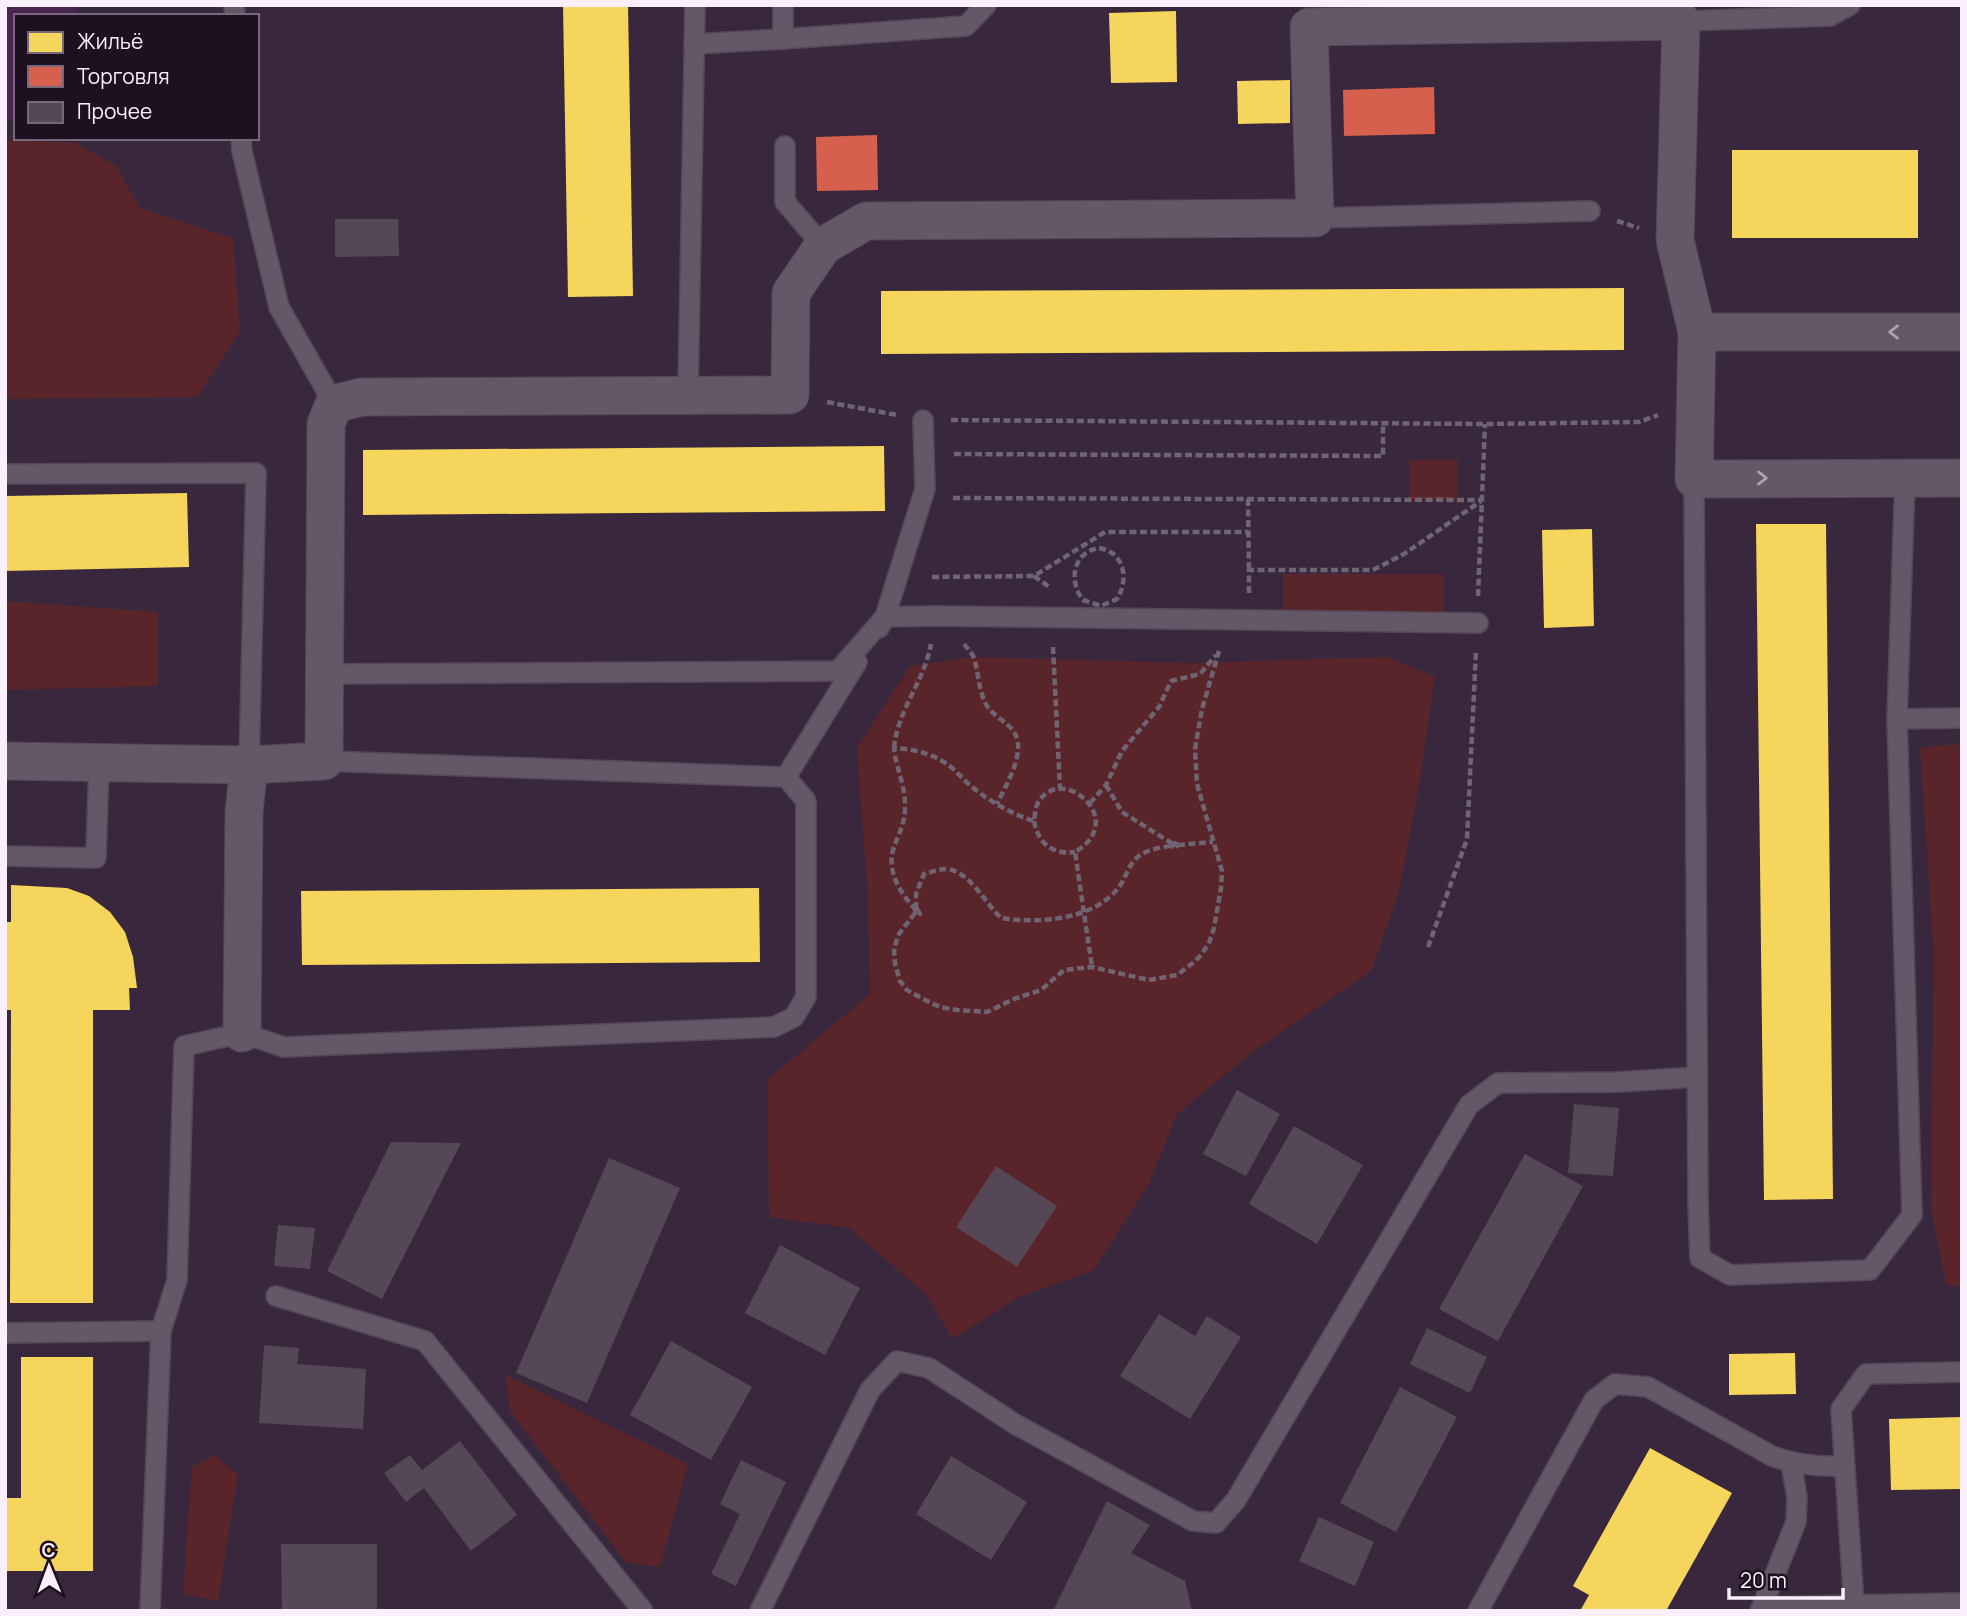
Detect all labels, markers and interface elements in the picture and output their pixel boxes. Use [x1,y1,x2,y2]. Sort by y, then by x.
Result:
legend [14,14,259,140]
text: Жильё [77,27,143,55]
text: Торговля [77,62,170,90]
text: Прочее [77,97,152,125]
one-way arrow [1888,324,1898,340]
one-way arrow [1757,471,1768,486]
north arrow [14,1532,84,1602]
text: С [41,1537,56,1563]
scale bar [1729,1556,1843,1600]
text: 20 m [1740,1566,1787,1594]

